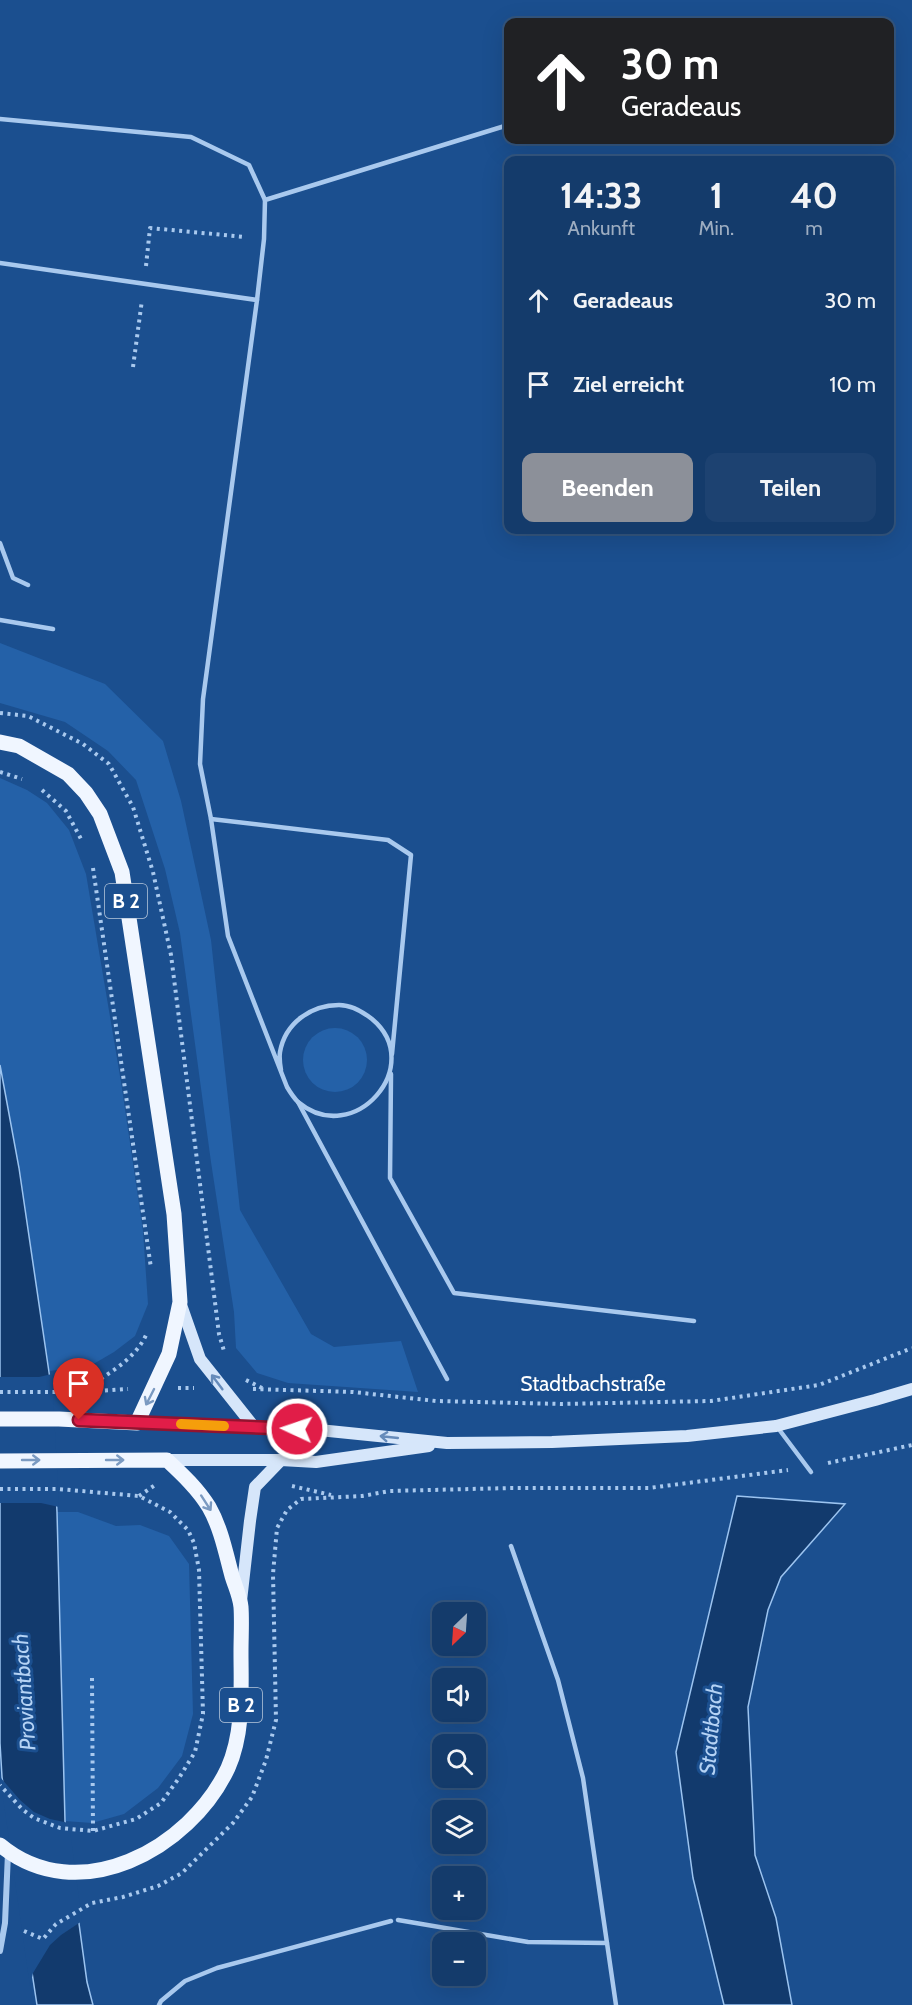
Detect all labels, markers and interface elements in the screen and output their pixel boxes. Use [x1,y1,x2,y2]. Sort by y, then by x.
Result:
text: 30 m [621,38,719,90]
icon: ahead [522,42,600,120]
text: Geradeaus [621,90,741,123]
text: 14:33 [560,173,642,217]
text: 1 [710,173,723,217]
text: 40 [790,173,838,217]
text: Ankunft [568,216,635,240]
text: Min. [699,216,734,240]
text: m [805,216,823,240]
icon: ahead [522,284,555,317]
text: Geradeaus [573,287,673,314]
text: 30 m [824,287,876,314]
icon: arrive [522,368,555,401]
text: Ziel erreicht [573,371,684,398]
text: 10 m [829,371,876,398]
button: Beenden [522,453,693,522]
button: Teilen [705,453,876,522]
road number: B 2 [105,884,147,918]
pin [53,1358,104,1420]
icon: arrive [62,1367,95,1400]
street label: Stadtbachstraße [520,1371,666,1396]
one-way arrow [211,1374,223,1390]
one-way arrow [144,1388,156,1405]
position arrow [265,1397,329,1461]
one-way arrow [380,1431,400,1442]
one-way arrow [21,1454,41,1466]
one-way arrow [104,1454,124,1466]
one-way arrow [200,1495,212,1511]
north arrow [432,1602,486,1656]
map controls [432,1602,486,1986]
water label: Proviantbach [6,1633,42,1751]
button: sound [432,1668,486,1722]
water label: Stadtbach [694,1682,728,1776]
road number: B 2 [220,1688,262,1722]
button: search [432,1734,486,1788]
button: layers [432,1800,486,1854]
button: + [432,1866,486,1920]
button: − [432,1932,486,1986]

